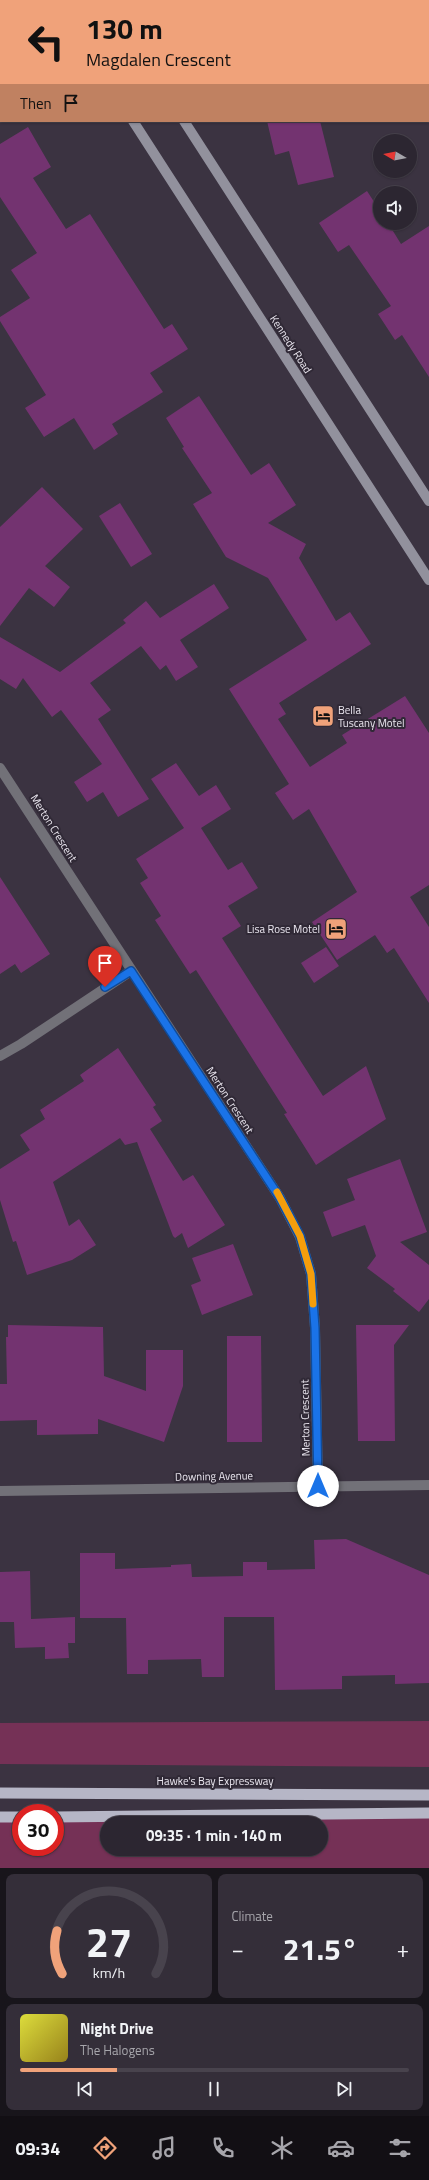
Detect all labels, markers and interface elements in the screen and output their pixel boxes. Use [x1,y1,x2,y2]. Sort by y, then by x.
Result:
text: 130 m [86,7,163,50]
icon: left [20,16,72,68]
text: Magdalen Crescent [86,46,231,73]
text: Then [20,92,52,115]
icon: arrive [60,92,82,114]
north arrow [373,134,417,178]
map controls [373,134,417,230]
button: sound [373,186,417,230]
street label: Kennedy Road [266,312,316,376]
place label: Bella Tuscany Motel [338,702,405,731]
hotel icon: Bella Tuscany Motel [310,703,336,729]
street label: Merton Crescent [27,791,81,865]
hotel icon: Lisa Rose Motel [323,916,349,942]
place label: Lisa Rose Motel [247,921,320,937]
pin [88,946,122,987]
icon: arrive [94,952,116,974]
street label: Merton Crescent [202,1063,258,1137]
street label: Merton Crescent [296,1379,314,1457]
position arrow [297,1465,339,1507]
street label: Downing Avenue [175,1467,254,1485]
street label: Hawke's Bay Expressway [157,1773,274,1789]
speed limit sign: 30 [12,1804,64,1856]
text: 09:35 · 1 min · 140 m [146,1824,282,1847]
text: Climate [232,1906,273,1926]
text: 27 [85,1910,132,1973]
text: 21.5° [283,1926,358,1972]
text: − [232,1932,244,1966]
text: + [397,1932,409,1966]
text: km/h [93,1962,125,1984]
text: Night Drive [80,2017,153,2040]
text: The Halogens [80,2040,155,2060]
icon: previous [74,2078,96,2100]
icon: pause [203,2078,225,2100]
icon: next [333,2078,355,2100]
icon: directions [91,2134,119,2162]
icon: music [150,2134,178,2162]
icon: phone [209,2134,237,2162]
icon: climate [268,2134,296,2162]
icon: car [327,2134,355,2162]
icon: filters [386,2134,414,2162]
text: 09:34 [15,2135,60,2162]

